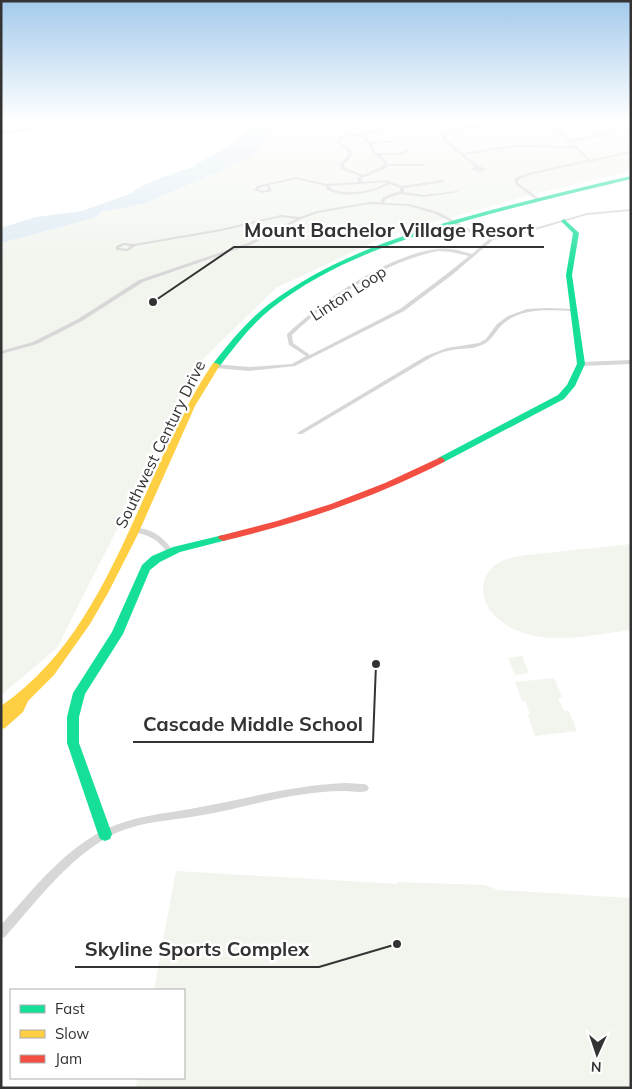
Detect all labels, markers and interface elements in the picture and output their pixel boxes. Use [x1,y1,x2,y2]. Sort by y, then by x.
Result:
callout: Mount Bachelor Village Resort [234,212,544,247]
text: Mount Bachelor Village Resort [244,217,534,242]
street label: Linton Loop [306,261,390,325]
street label: Southwest Century Drive [111,357,209,531]
callout: Cascade Middle School [133,707,373,742]
text: Cascade Middle School [143,711,363,736]
callout: Skyline Sports Complex [75,932,319,967]
text: Skyline Sports Complex [85,936,310,961]
legend [10,989,185,1079]
text: Fast [55,999,85,1018]
text: Slow [55,1024,89,1043]
north arrow [572,1029,622,1079]
text: Jam [55,1049,82,1068]
text: N [591,1058,602,1076]

